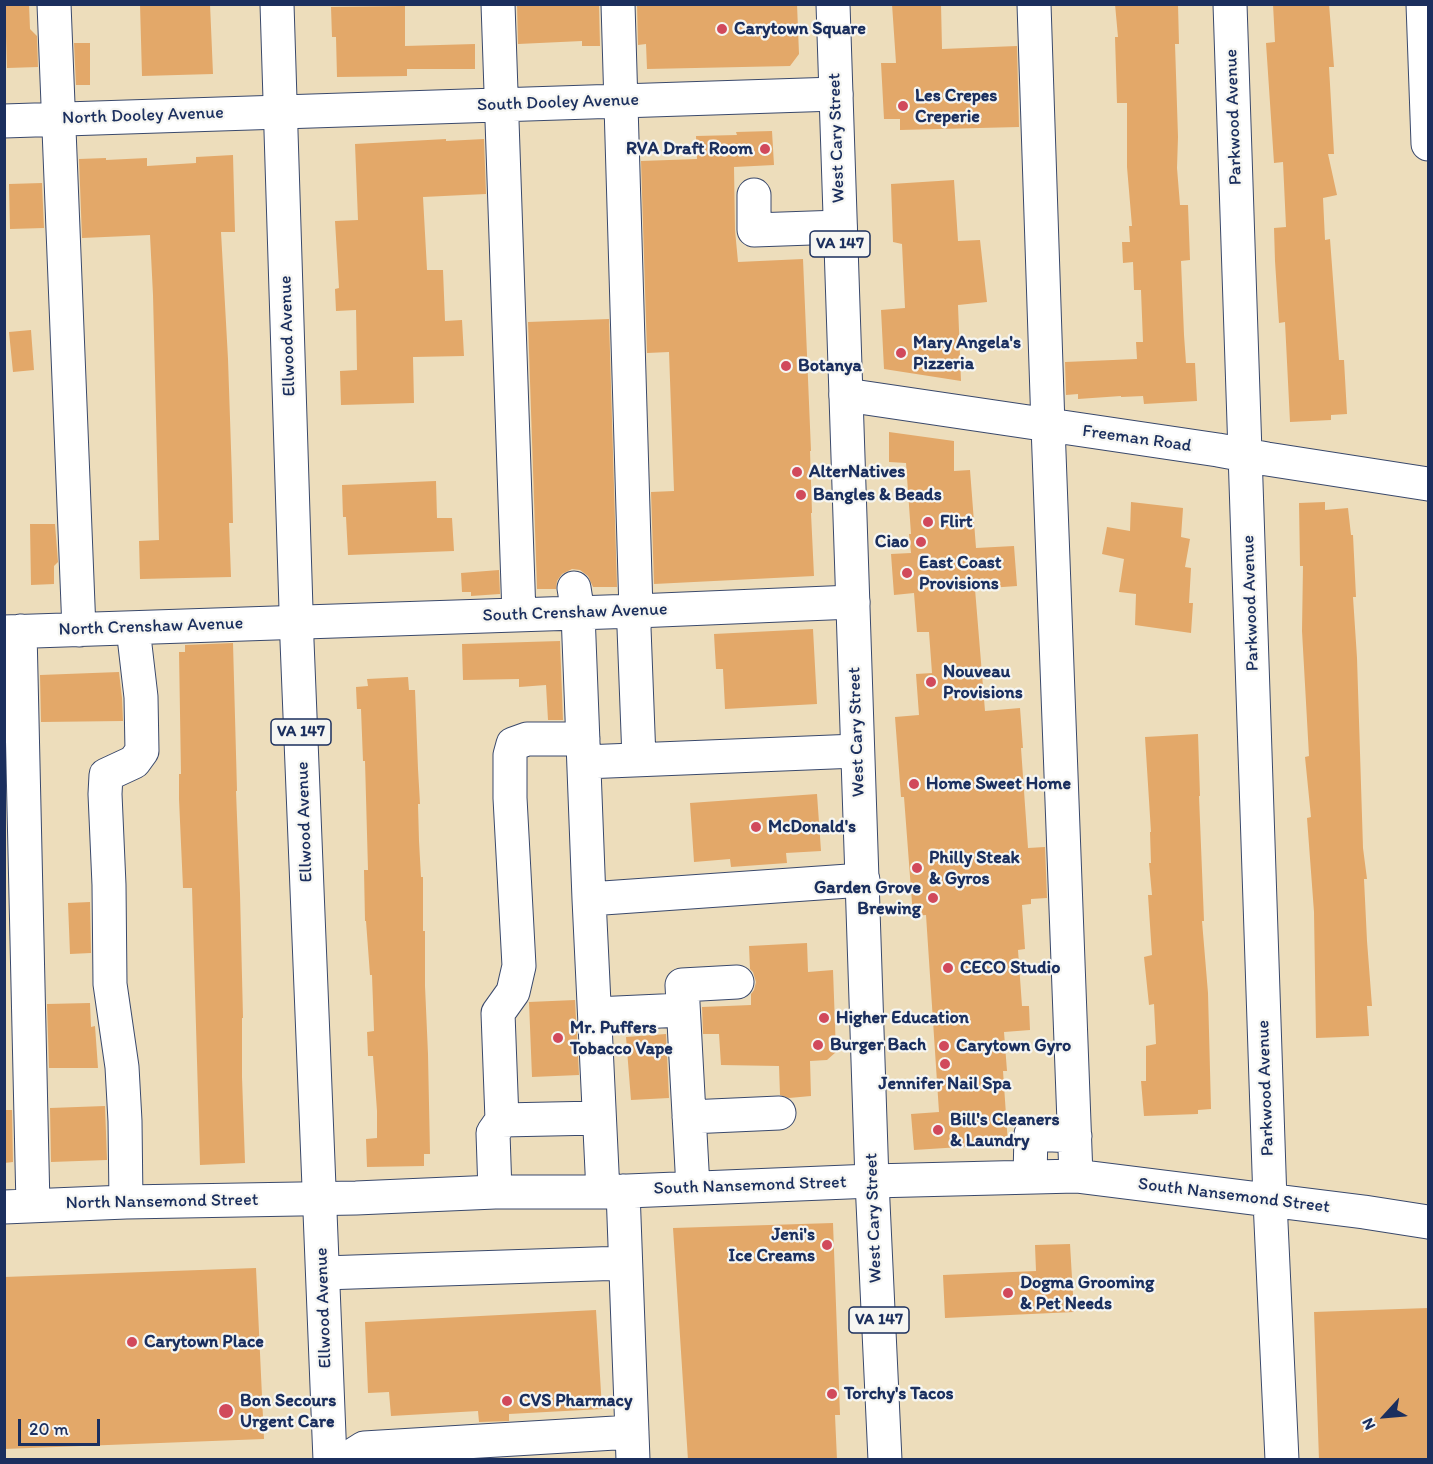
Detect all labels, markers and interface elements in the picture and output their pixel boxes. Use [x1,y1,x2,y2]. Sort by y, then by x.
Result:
place label: Carytown Square [734,18,866,40]
marker: Carytown Square [715,22,729,36]
street label: Parkwood Avenue [1221,49,1247,185]
street label: West Cary Street [824,73,850,203]
place label: Les Crepes Creperie [915,85,997,128]
street label: South Dooley Avenue [477,89,639,117]
marker: Les Crepes Creperie [896,99,910,113]
street label: North Dooley Avenue [62,102,224,130]
place label: RVA Draft Room [626,138,753,160]
marker: RVA Draft Room [758,142,772,156]
road number: VA 147 [810,231,870,257]
street label: Ellwood Avenue [275,275,301,397]
place label: Mary Angela's Pizzeria [913,332,1021,374]
marker: Mary Angela's Pizzeria [894,346,908,360]
place label: Botanya [798,355,862,377]
marker: Botanya [779,359,793,373]
street label: Freeman Road [1081,421,1193,457]
place label: AlterNatives [809,461,905,483]
marker: AlterNatives [790,465,804,479]
place label: Bangles & Beads [813,484,942,506]
marker: Bangles & Beads [794,488,808,502]
place label: Flirt [940,511,972,533]
marker: Flirt [921,515,935,529]
place label: Ciao [875,531,909,553]
marker: Ciao [914,535,928,549]
street label: Parkwood Avenue [1238,535,1264,671]
place label: East Coast Provisions [919,552,1001,594]
marker: East Coast Provisions [900,566,914,580]
street label: South Crenshaw Avenue [482,599,668,627]
street label: North Crenshaw Avenue [58,613,244,641]
place label: Nouveau Provisions [943,661,1023,704]
street label: West Cary Street [844,667,870,797]
marker: Nouveau Provisions [924,675,938,689]
road number: VA 147 [271,719,331,745]
street label: Ellwood Avenue [292,761,318,883]
place label: Home Sweet Home [926,773,1071,795]
marker: Home Sweet Home [907,777,921,791]
place label: McDonald's [768,816,856,838]
marker: McDonald's [749,820,763,834]
place label: Philly Steak & Gyros [929,847,1020,890]
marker: Philly Steak & Gyros [910,861,924,875]
place label: Garden Grove Brewing [814,877,921,920]
marker: Garden Grove Brewing [926,891,940,905]
place label: CECO Studio [960,957,1060,979]
marker: CECO Studio [941,961,955,975]
place label: Higher Education [836,1007,969,1029]
marker: Higher Education [817,1011,831,1025]
place label: Mr. Puffers Tobacco Vape [570,1017,673,1060]
street label: Parkwood Avenue [1253,1020,1279,1156]
marker: Mr. Puffers Tobacco Vape [551,1031,565,1045]
place label: Burger Bach [830,1034,926,1056]
place label: Carytown Gyro [956,1035,1071,1057]
marker: Burger Bach [811,1038,825,1052]
marker: Carytown Gyro [937,1039,951,1053]
marker: Jennifer Nail Spa [938,1057,952,1071]
place label: Jennifer Nail Spa [879,1073,1011,1095]
place label: Bill's Cleaners & Laundry [950,1109,1059,1152]
marker: Bill's Cleaners & Laundry [931,1123,945,1137]
street label: West Cary Street [861,1153,887,1283]
street label: South Nansemond Street [653,1172,847,1200]
street label: South Nansemond Street [1137,1174,1331,1218]
street label: North Nansemond Street [65,1190,259,1214]
place label: Jeni's Ice Creams [729,1224,815,1266]
marker: Jeni's Ice Creams [820,1238,834,1252]
street label: Ellwood Avenue [311,1247,337,1369]
place label: Dogma Grooming & Pet Needs [1020,1272,1154,1314]
marker: Dogma Grooming & Pet Needs [1001,1286,1015,1300]
road number: VA 147 [849,1307,909,1333]
place label: Carytown Place [144,1331,264,1353]
marker: Carytown Place [125,1335,139,1349]
place label: Torchy's Tacos [844,1383,954,1405]
north arrow [1355,1386,1415,1446]
marker: Torchy's Tacos [825,1387,839,1401]
place label: Bon Secours Urgent Care [240,1390,336,1432]
place label: CVS Pharmacy [519,1390,632,1412]
marker: CVS Pharmacy [500,1394,514,1408]
marker: Bon Secours Urgent Care [217,1402,235,1420]
scale bar [21,1407,104,1445]
text: N [1357,1415,1379,1433]
text: 20 m [29,1418,69,1440]

